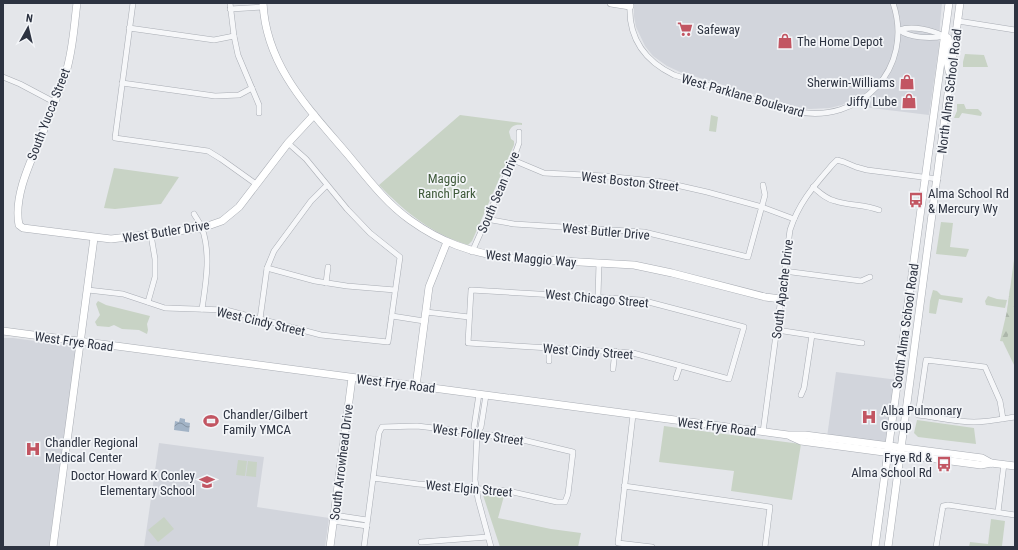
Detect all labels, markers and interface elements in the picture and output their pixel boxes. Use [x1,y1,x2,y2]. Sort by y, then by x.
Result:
north arrow [8,8,48,48]
text: N [25,12,34,26]
supermarket icon: Safeway [676,20,694,38]
place label: Safeway [697,22,741,37]
street label: North Alma School Road [934,28,965,154]
shop icon: The Home Depot [776,32,794,50]
place label: The Home Depot [797,34,883,49]
street label: South Yucca Street [24,66,73,162]
street label: West Parklane Boulevard [680,71,806,120]
shop icon: Sherwin-Williams [898,73,916,91]
place label: Sherwin-Williams [807,75,895,90]
shop icon: Jiffy Lube [900,92,918,110]
place label: Jiffy Lube [846,94,897,109]
street label: South Sean Drive [475,149,522,235]
street label: West Boston Street [580,169,680,194]
park label: Maggio Ranch Park [418,171,476,201]
place label: Alma School Rd & Mercury Wy [928,186,1009,216]
bus stop icon: Alma School Rd & Mercury Wy [907,191,925,209]
street label: West Butler Drive [122,217,211,246]
street label: West Butler Drive [562,220,650,243]
street label: South Apache Drive [769,238,796,340]
street label: West Maggio Way [485,247,578,270]
street label: South Alma School Road [889,262,922,390]
street label: West Chicago Street [545,287,649,311]
street label: West Cindy Street [215,304,307,339]
street label: West Frye Road [34,329,114,354]
street label: West Cindy Street [542,341,634,362]
street label: West Frye Road [356,371,436,396]
street label: South Arrowhead Drive [327,403,356,521]
place label: Alba Pulmonary Group [881,403,962,433]
place label: Chandler/Gilbert Family YMCA [223,407,308,437]
hospital icon: Alba Pulmonary Group [860,408,878,426]
sports icon: Chandler/Gilbert Family YMCA [202,412,220,430]
street label: West Frye Road [677,414,757,439]
street label: West Folley Street [431,421,525,448]
place label: Chandler Regional Medical Center [45,435,138,465]
hospital icon: Chandler Regional Medical Center [24,440,42,458]
place label: Frye Rd & Alma School Rd [851,450,932,480]
bus stop icon: Frye Rd & Alma School Rd [935,455,953,473]
place label: Doctor Howard K Conley Elementary School [71,468,196,498]
school or university icon: Doctor Howard K Conley Elementary School [198,473,216,491]
street label: West Elgin Street [425,477,513,500]

